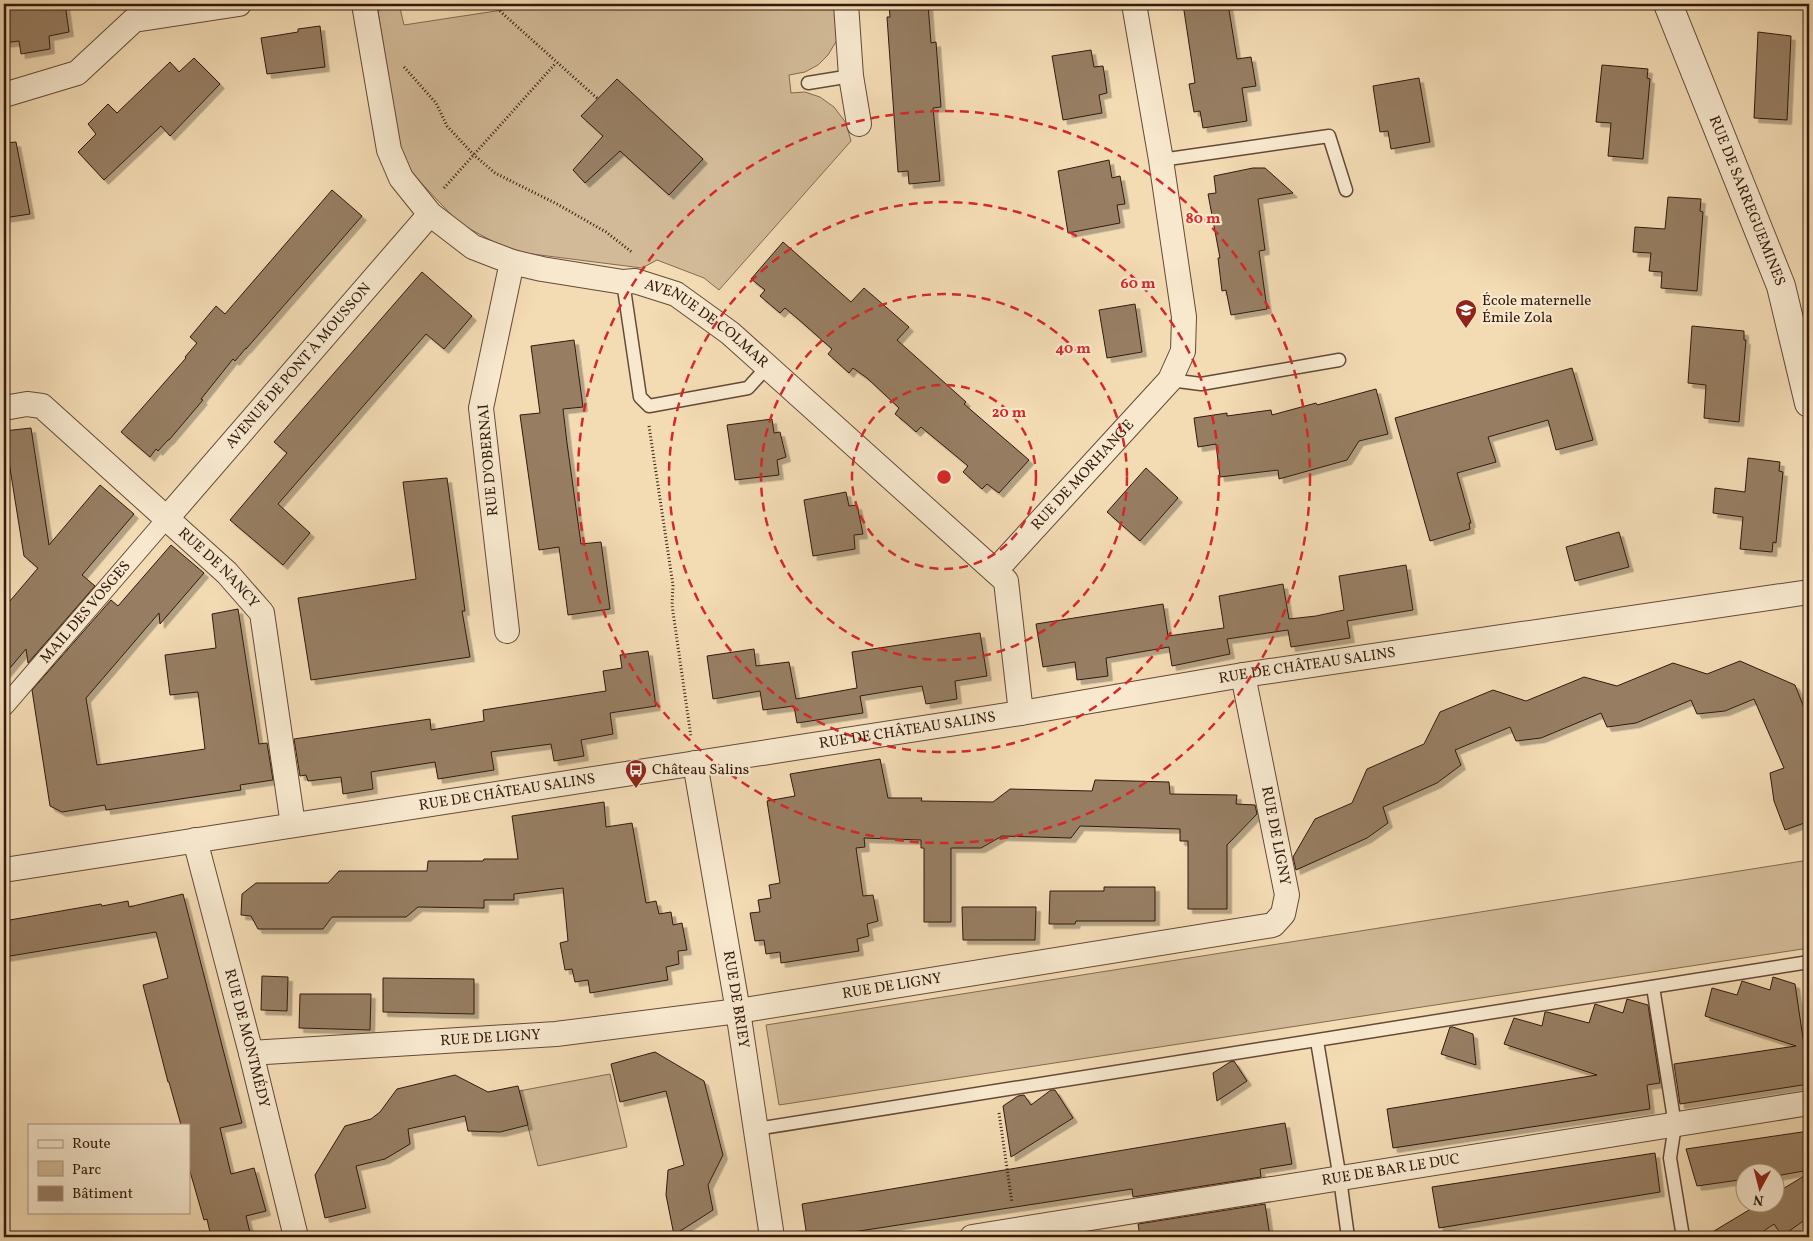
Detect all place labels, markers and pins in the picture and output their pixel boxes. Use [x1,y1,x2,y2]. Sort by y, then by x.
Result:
place label: École maternelle Émile Zola [1482,291,1591,329]
school or university icon: École maternelle Émile Zola [1454,298,1478,329]
centre of rings [935,468,953,486]
bus stop icon: Château Salins [624,758,648,789]
place label: Château Salins [652,760,749,781]

